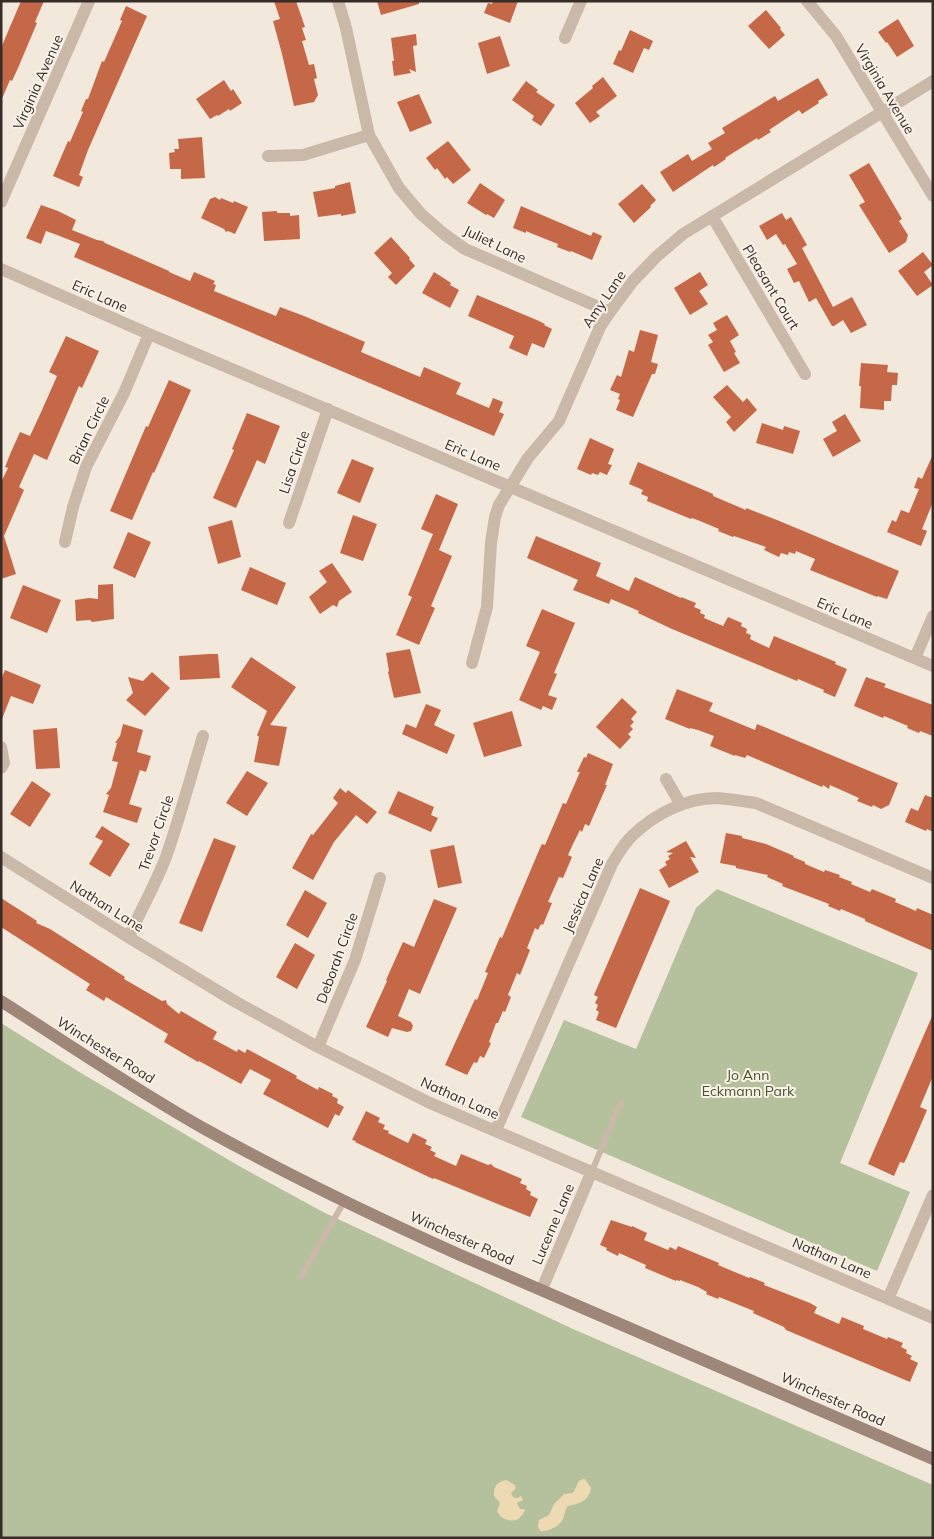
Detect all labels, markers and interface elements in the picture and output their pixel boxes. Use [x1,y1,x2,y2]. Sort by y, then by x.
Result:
street label: Virginia Avenue [9,32,67,132]
street label: Virginia Avenue [851,41,919,137]
street label: Juliet Lane [461,221,529,267]
street label: Pleasant Court [739,241,804,333]
street label: Amy Lane [578,267,630,331]
street label: Eric Lane [69,276,131,316]
street label: Brian Circle [65,393,113,467]
street label: Lisa Circle [275,428,313,496]
street label: Eric Lane [442,435,504,475]
street label: Eric Lane [814,593,876,633]
street label: Trevor Circle [135,792,177,874]
street label: Jessica Lane [558,855,608,935]
street label: Nathan Lane [67,876,147,936]
street label: Deborah Circle [312,910,362,1006]
street label: Winchester Road [54,1013,158,1087]
park label: Jo Ann Eckmann Park [702,1066,795,1100]
street label: Nathan Lane [418,1073,502,1123]
street label: Lucerne Lane [528,1181,578,1267]
street label: Winchester Road [407,1207,517,1269]
street label: Nathan Lane [790,1233,874,1283]
street label: Winchester Road [778,1368,888,1430]

